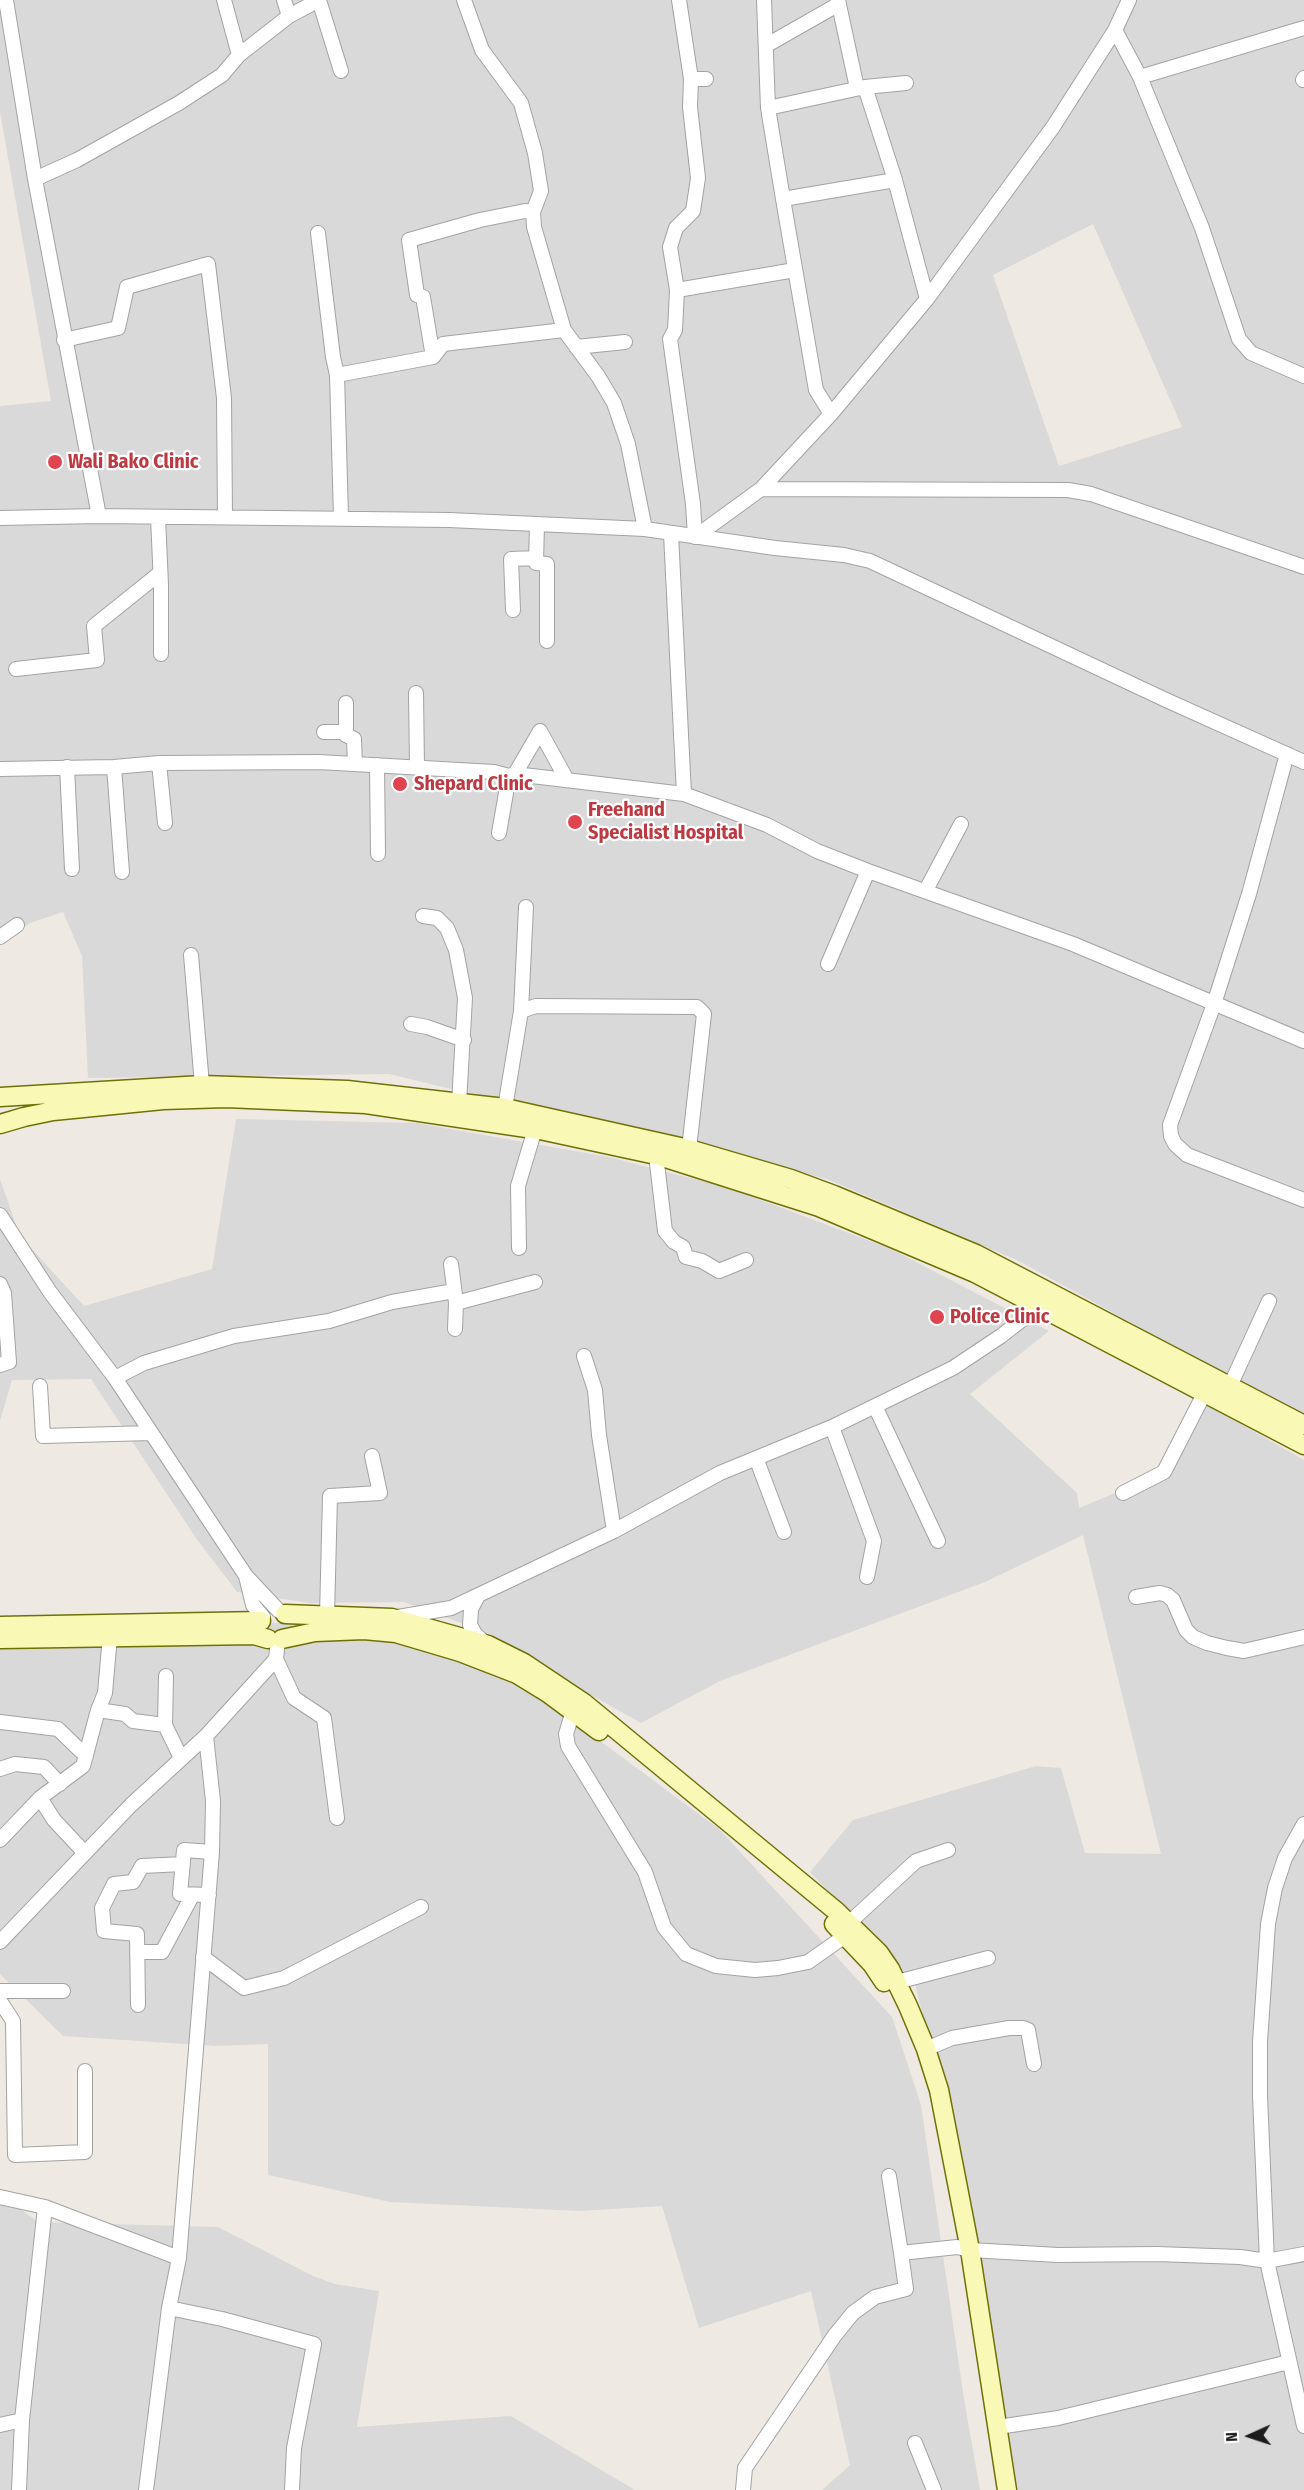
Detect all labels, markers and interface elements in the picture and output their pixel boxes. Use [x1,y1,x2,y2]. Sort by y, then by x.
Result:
place label: Wali Bako Clinic [68,450,199,474]
marker: Wali Bako Clinic [46,453,64,471]
place label: Shepard Clinic [414,772,533,796]
marker: Shepard Clinic [391,775,409,793]
place label: Freehand Specialist Hospital [588,798,743,845]
marker: Freehand Specialist Hospital [566,813,584,831]
place label: Police Clinic [950,1305,1050,1329]
marker: Police Clinic [928,1308,946,1326]
north arrow [1220,2406,1280,2466]
text: N [1222,2432,1241,2442]

